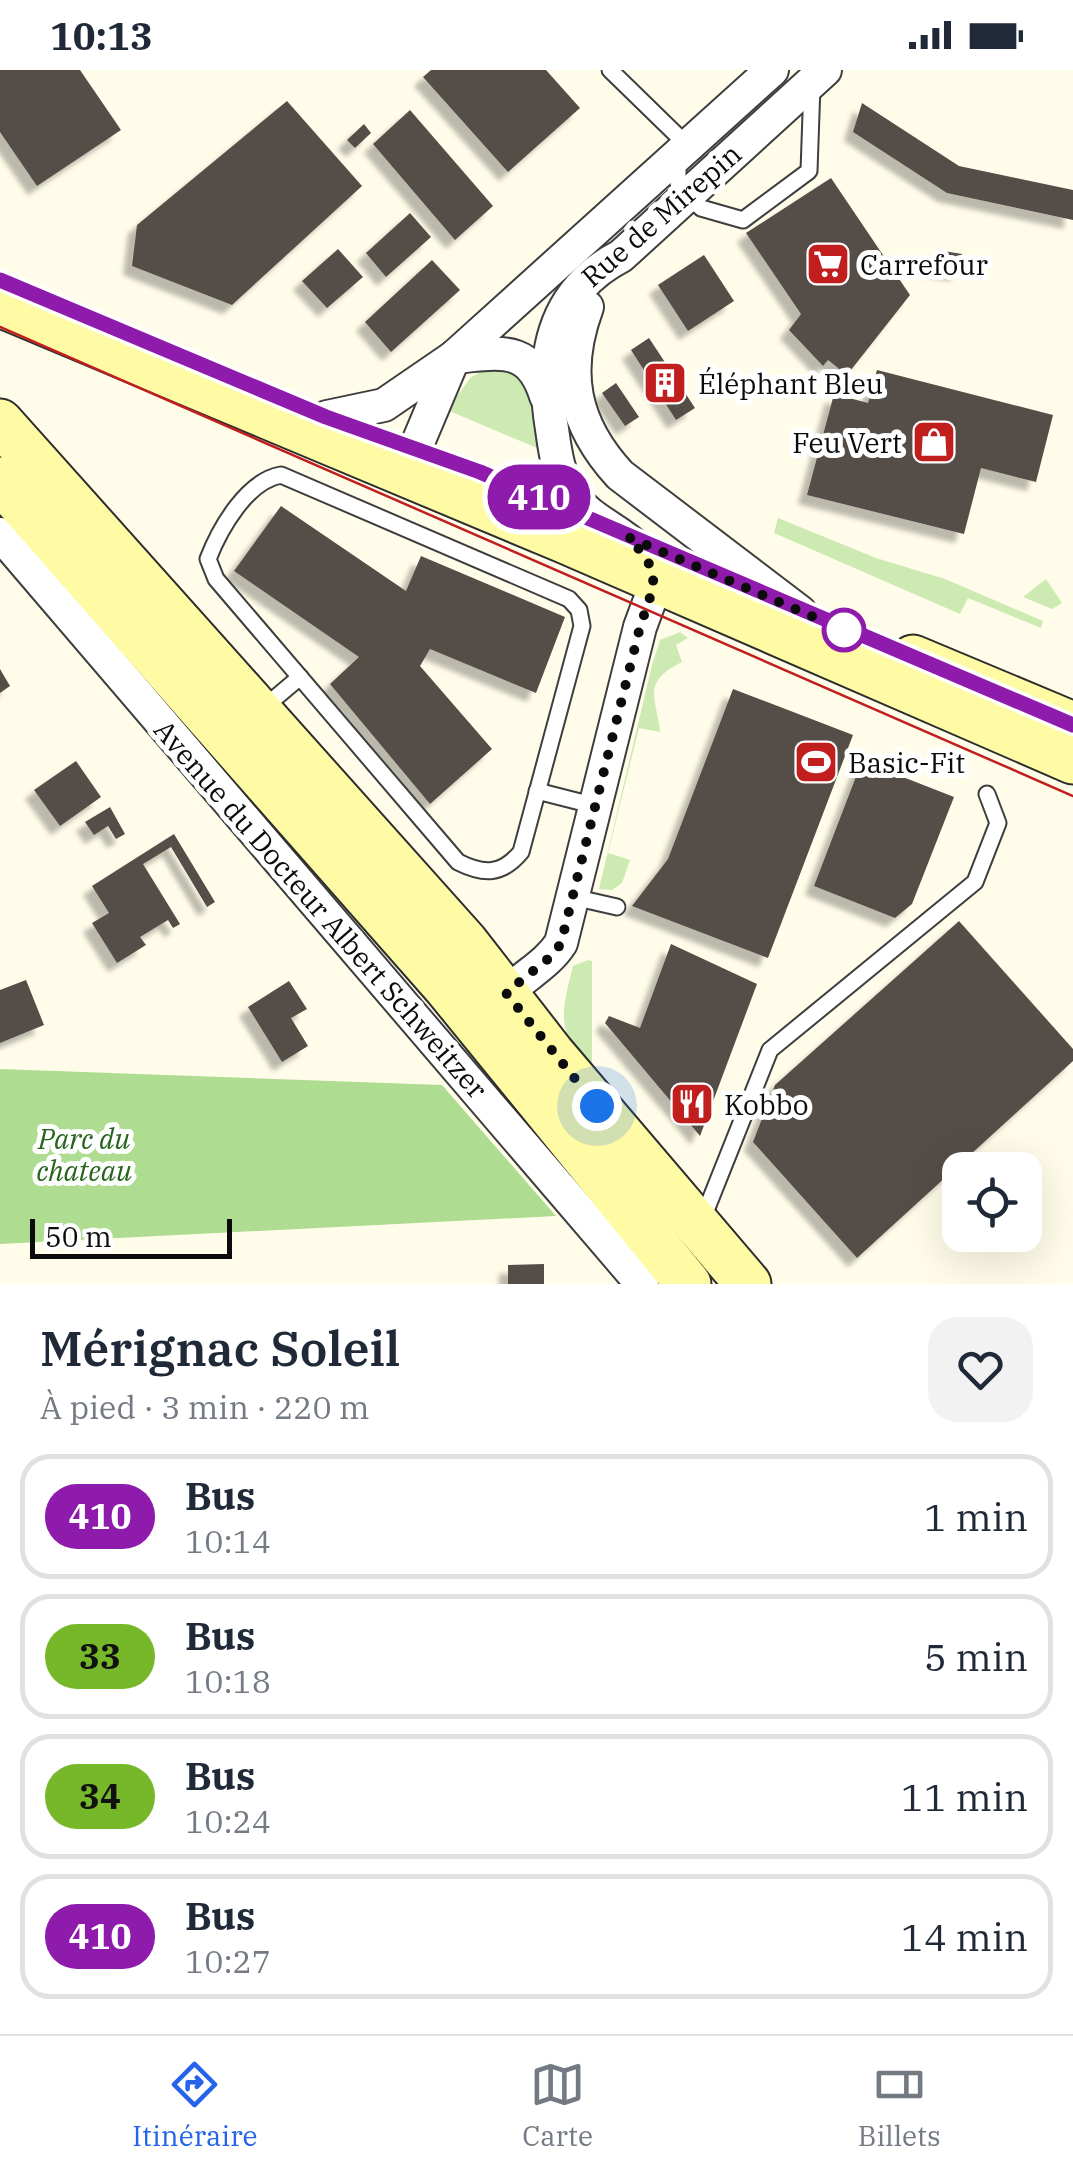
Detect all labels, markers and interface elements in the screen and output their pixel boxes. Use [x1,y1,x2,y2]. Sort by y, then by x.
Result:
text: 10:13 [50,11,153,60]
street label: Rue de Mirepin [573,135,749,295]
supermarket icon: Carrefour [805,241,851,287]
place label: Carrefour [860,246,989,283]
building icon: Éléphant Bleu [642,360,688,406]
place label: Éléphant Bleu [698,365,883,402]
shop icon: Feu Vert [911,419,957,465]
place label: Feu Vert [792,424,902,461]
line badge: 410 [482,464,596,530]
text: 410 [507,474,571,520]
unlabelled marker [823,609,865,651]
street label: Avenue du Docteur Albert Schweitzer [146,712,496,1107]
sports icon: Basic-Fit [793,739,839,785]
place label: Basic-Fit [848,744,965,781]
your location [572,1081,622,1131]
restaurant icon: Kobbo [669,1081,715,1127]
place label: Kobbo [724,1086,808,1123]
park label: Parc du chateau [36,1120,132,1189]
map controls [942,1152,1042,1252]
button: locate [942,1152,1042,1252]
scale bar [30,1214,232,1258]
text: 50 m [45,1218,112,1255]
text: Mérignac Soleil [40,1317,400,1379]
button: heart [928,1317,1033,1422]
text: À pied · 3 min · 220 m [40,1386,370,1428]
text: Bus [185,1471,255,1520]
text: 1 min [924,1492,1028,1541]
text: 410 [68,1493,132,1539]
text: 10:14 [185,1520,271,1562]
text: Bus [185,1611,255,1660]
text: 5 min [924,1632,1028,1681]
text: 33 [79,1633,121,1679]
text: 10:18 [185,1660,271,1702]
text: Bus [185,1751,255,1800]
text: 11 min [901,1772,1028,1821]
text: 34 [79,1773,121,1819]
text: 10:24 [185,1800,271,1842]
text: Bus [185,1891,255,1940]
text: 14 min [901,1912,1028,1961]
text: 410 [68,1913,132,1959]
text: 10:27 [185,1940,271,1982]
tab: Itinéraire [132,2057,258,2154]
tab: Carte [522,2057,593,2154]
tab: Billets [858,2057,941,2154]

